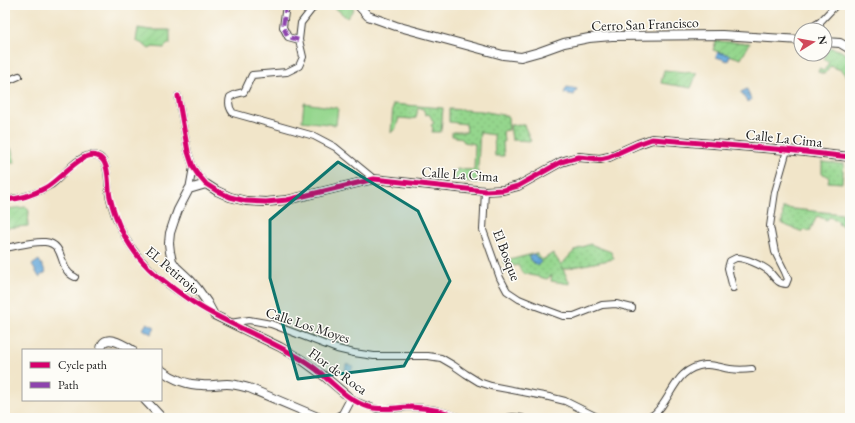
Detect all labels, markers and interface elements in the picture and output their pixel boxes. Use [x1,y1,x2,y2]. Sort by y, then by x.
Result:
street label: Cerro San Francisco [591,13,699,35]
north arrow [793,22,833,62]
text: N [815,34,831,46]
street label: Calle La Cima [745,125,824,151]
street label: Calle La Cima [421,162,499,186]
street label: El Bosque [489,227,525,284]
street label: EL Petirrojo [142,242,204,298]
street label: Calle Los Moyes [264,303,353,347]
street label: Flor de Roca [305,344,371,399]
legend [22,349,162,401]
text: Cycle path [58,357,107,373]
text: Path [58,377,79,393]

